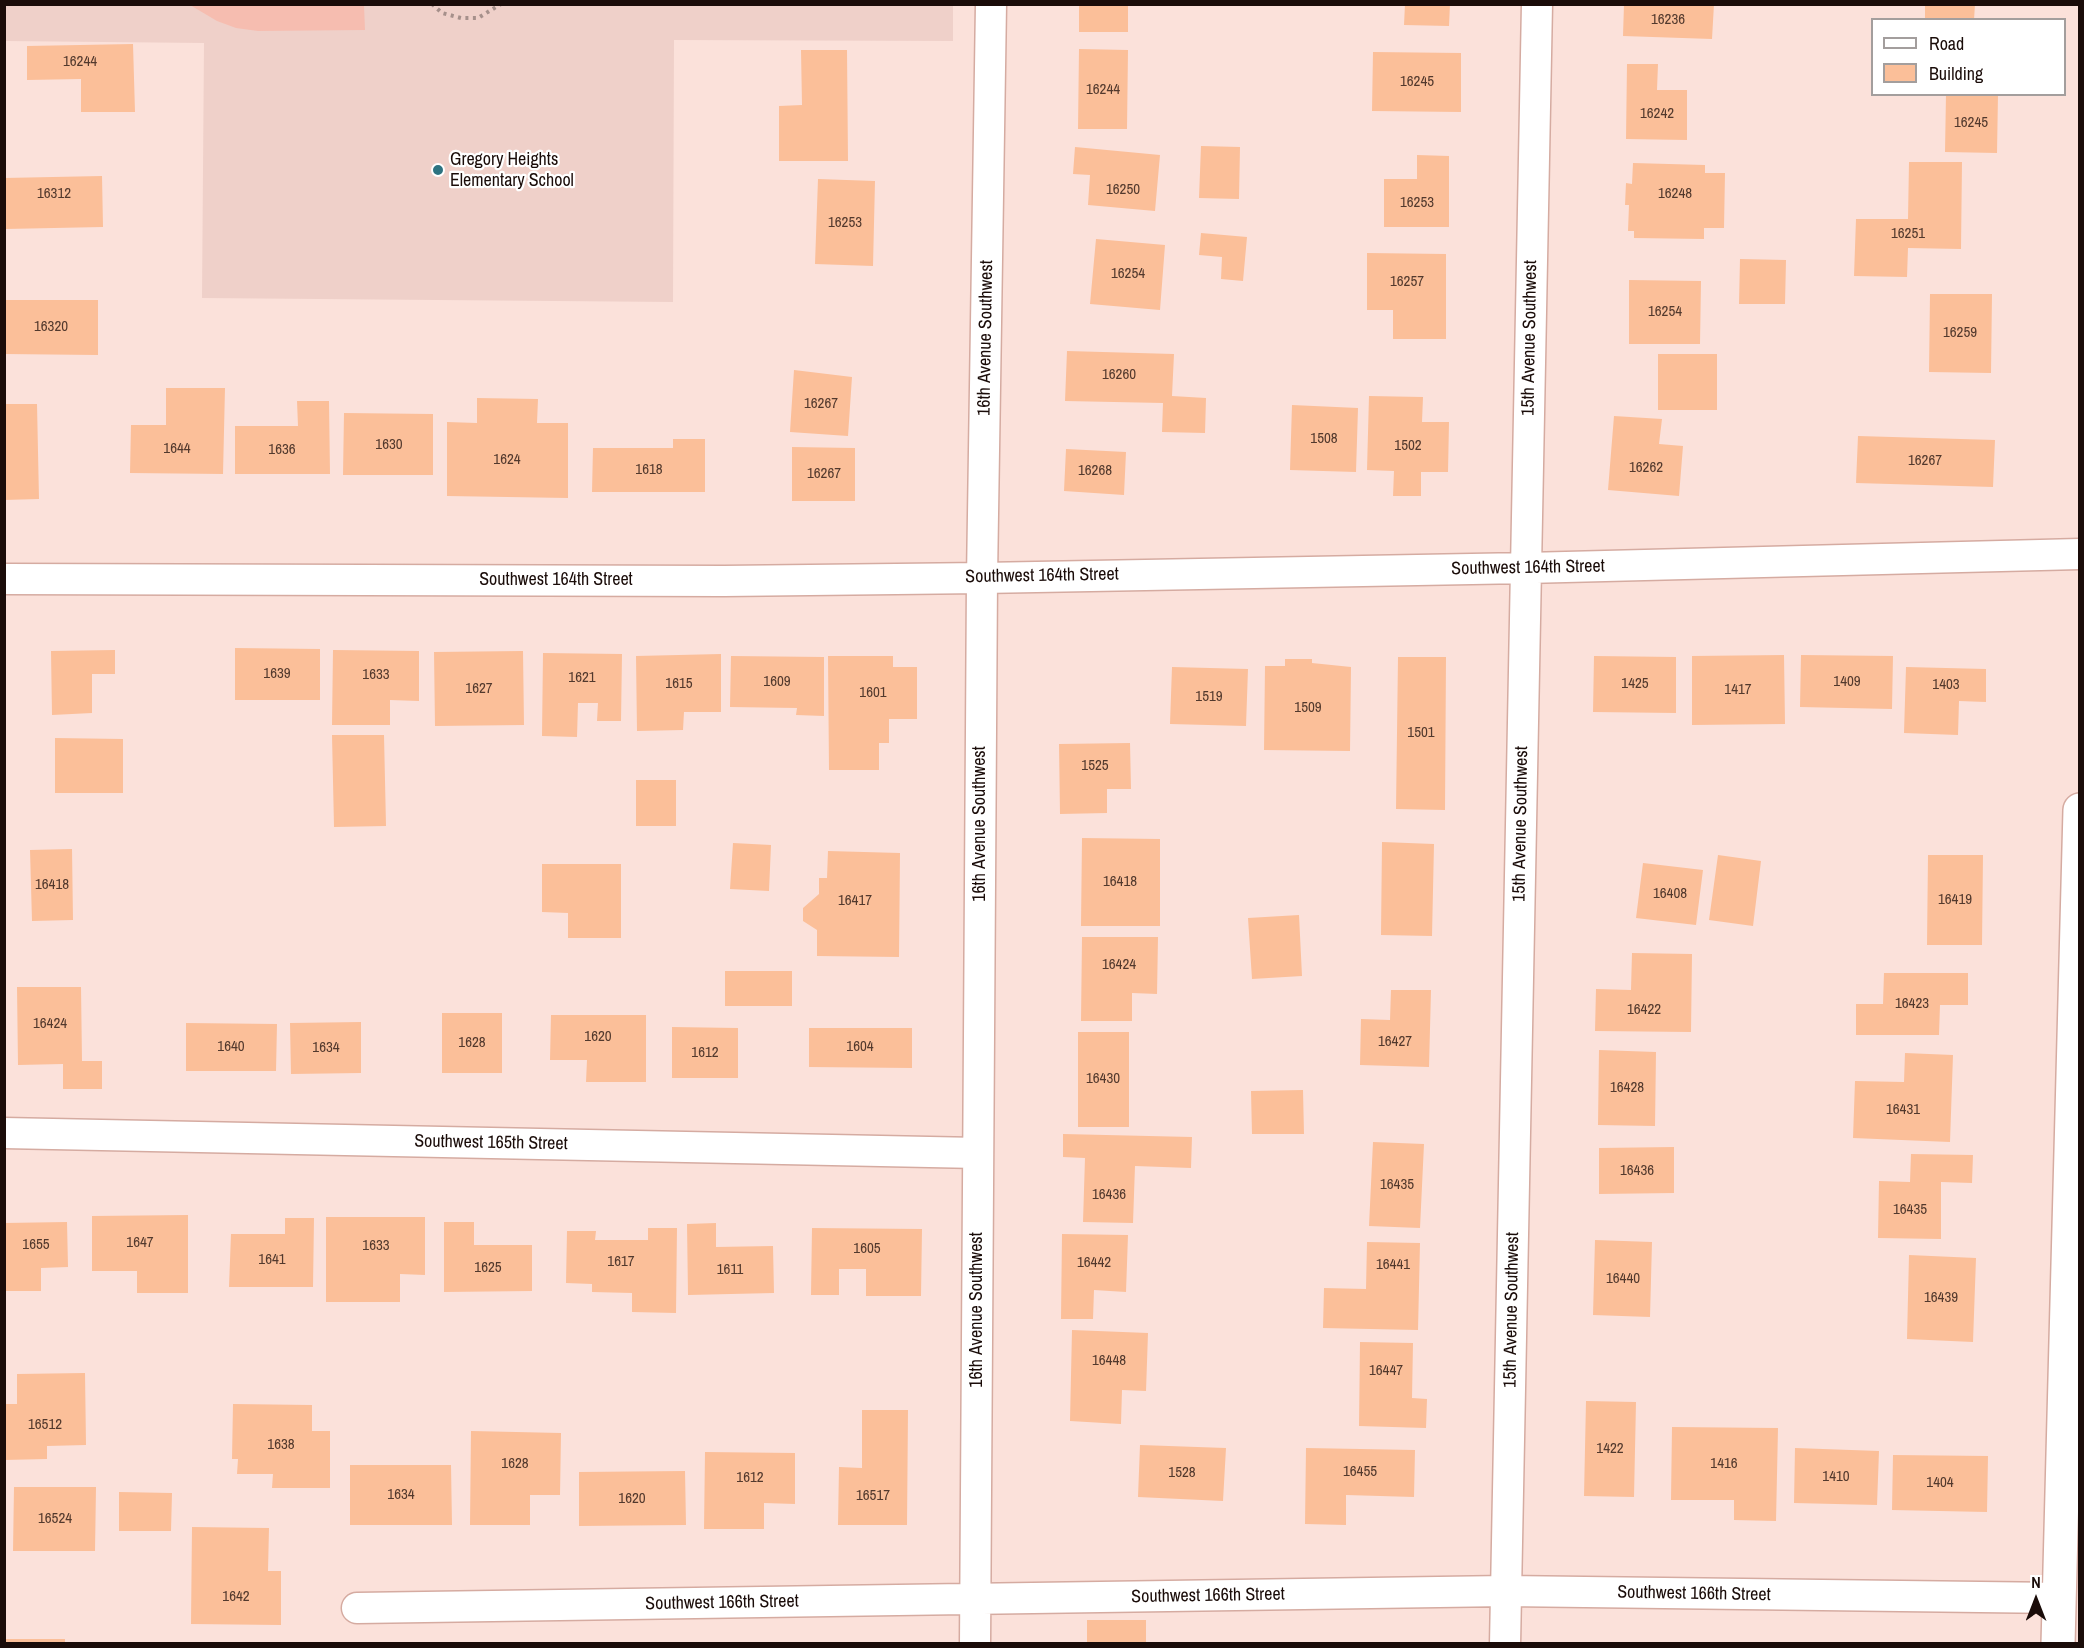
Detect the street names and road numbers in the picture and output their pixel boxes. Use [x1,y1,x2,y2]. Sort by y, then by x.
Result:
street label: 16th Avenue Southwest [974,260,998,416]
street label: 15th Avenue Southwest [1518,260,1542,416]
street label: Southwest 164th Street [1451,556,1605,580]
street label: Southwest 164th Street [965,564,1119,588]
street label: Southwest 164th Street [479,569,633,591]
street label: 16th Avenue Southwest [969,746,991,902]
street label: 15th Avenue Southwest [1509,746,1533,902]
street label: Southwest 165th Street [414,1131,568,1155]
street label: 16th Avenue Southwest [966,1232,988,1388]
street label: 15th Avenue Southwest [1500,1232,1524,1388]
street label: Southwest 166th Street [1617,1582,1771,1606]
street label: Southwest 166th Street [1131,1584,1285,1608]
street label: Southwest 166th Street [645,1591,799,1615]

